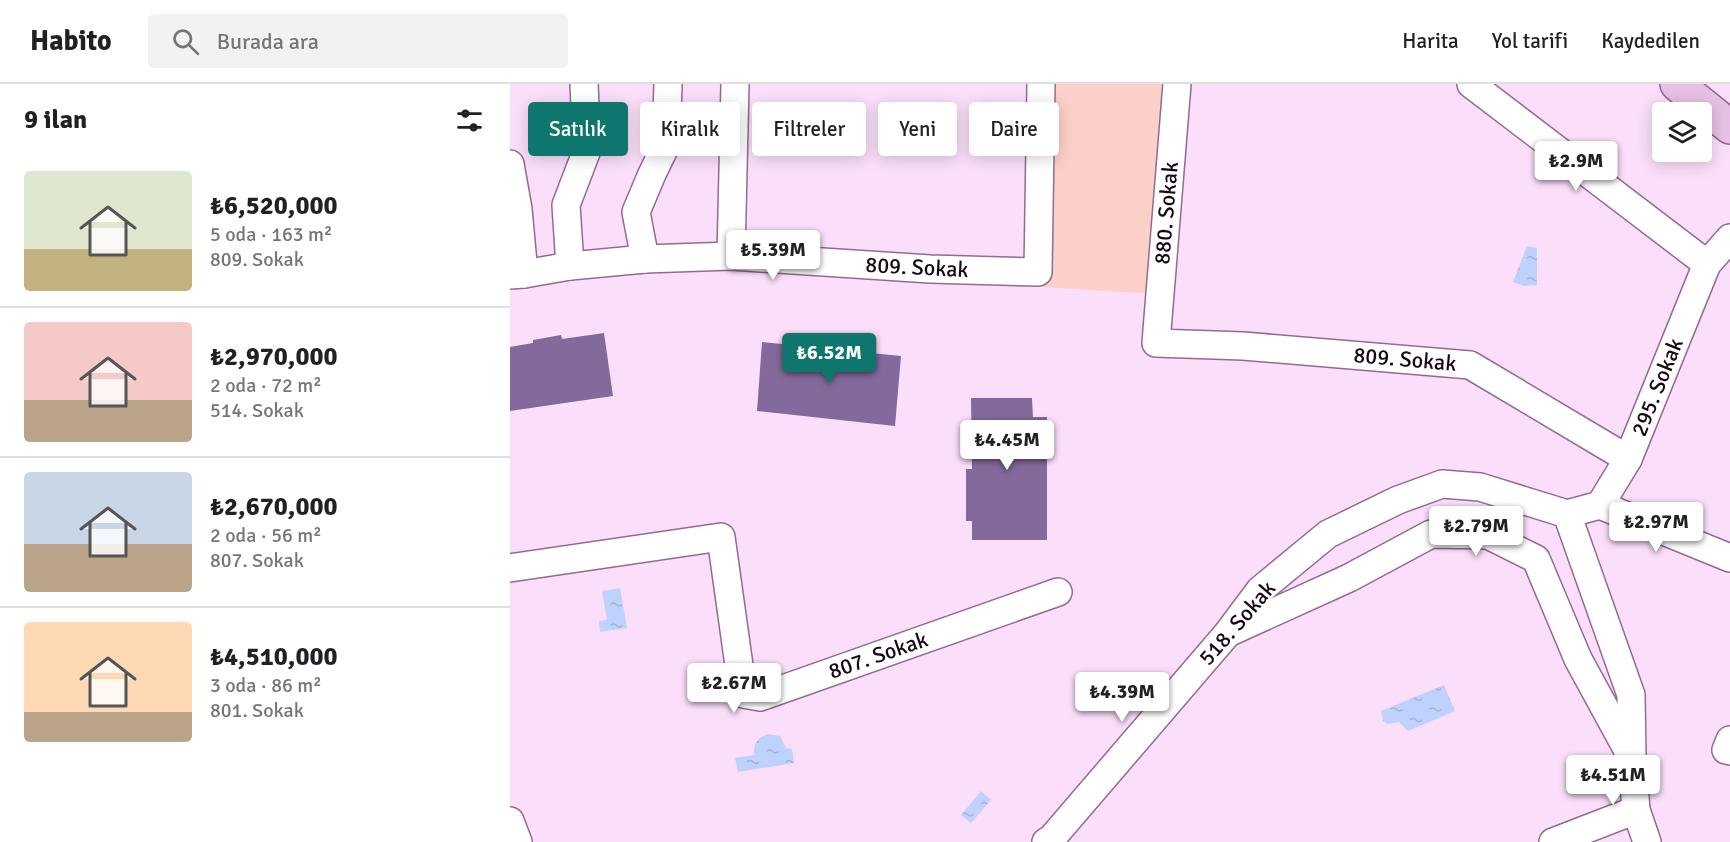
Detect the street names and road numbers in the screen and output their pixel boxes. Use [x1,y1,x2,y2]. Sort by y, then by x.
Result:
street label: 880. Sokak [1148,160,1184,266]
street label: 809. Sokak [865,251,969,283]
street label: 295. Sokak [1625,334,1689,440]
street label: 809. Sokak [1352,341,1458,377]
street label: 518. Sokak [1193,575,1281,671]
street label: 807. Sokak [825,625,931,685]

